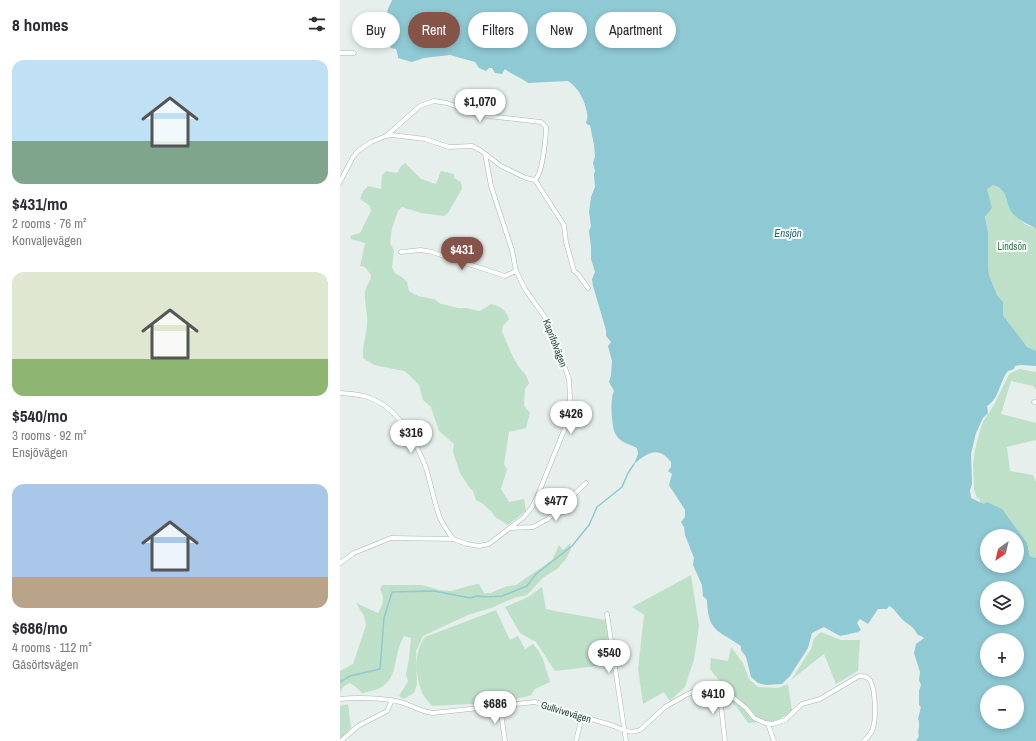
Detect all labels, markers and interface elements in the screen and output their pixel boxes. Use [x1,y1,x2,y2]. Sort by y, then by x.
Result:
chip: Buy [352,12,400,48]
chip: Rent [408,12,460,48]
chip: Filters [468,12,528,48]
chip: New [536,12,587,48]
chip: Apartment [595,12,676,48]
text: 8 homes [12,13,69,36]
icon: filters [306,13,328,35]
icon: home [134,86,206,158]
pin: $1,070 [447,89,513,123]
text: $1,070 [464,93,496,110]
text: $431/mo [12,192,68,215]
text: 2 rooms · 76 m² [12,215,87,232]
water label: Ensjön [774,226,802,240]
text: Konvaljevägen [12,232,82,249]
pin: $431 [438,237,486,271]
park label: Lindsön [997,240,1027,253]
text: $431 [450,241,474,258]
icon: home [134,298,206,370]
street label: Kaprifolvägen [540,317,570,369]
pin: $426 [547,401,595,435]
text: $540/mo [12,404,68,427]
text: $426 [559,405,583,422]
pin: $316 [387,420,435,454]
text: $316 [399,424,423,441]
text: 3 rooms · 92 m² [12,427,87,444]
text: Ensjövägen [12,444,68,461]
pin: $477 [532,488,580,522]
text: $477 [544,492,568,509]
icon: home [134,510,206,582]
north arrow [980,529,1024,573]
map controls [980,529,1024,729]
button: layers [980,581,1024,625]
text: $686/mo [12,616,68,639]
button: + [980,633,1024,677]
text: 4 rooms · 112 m² [12,639,92,656]
pin: $540 [585,640,633,674]
text: $540 [597,644,621,661]
text: Gåsörtsvägen [12,656,78,673]
pin: $410 [689,681,737,715]
text: $410 [701,685,725,702]
button: − [980,685,1024,729]
pin: $686 [471,691,519,725]
text: $686 [483,695,507,712]
street label: Gullvivevägen [539,698,593,726]

